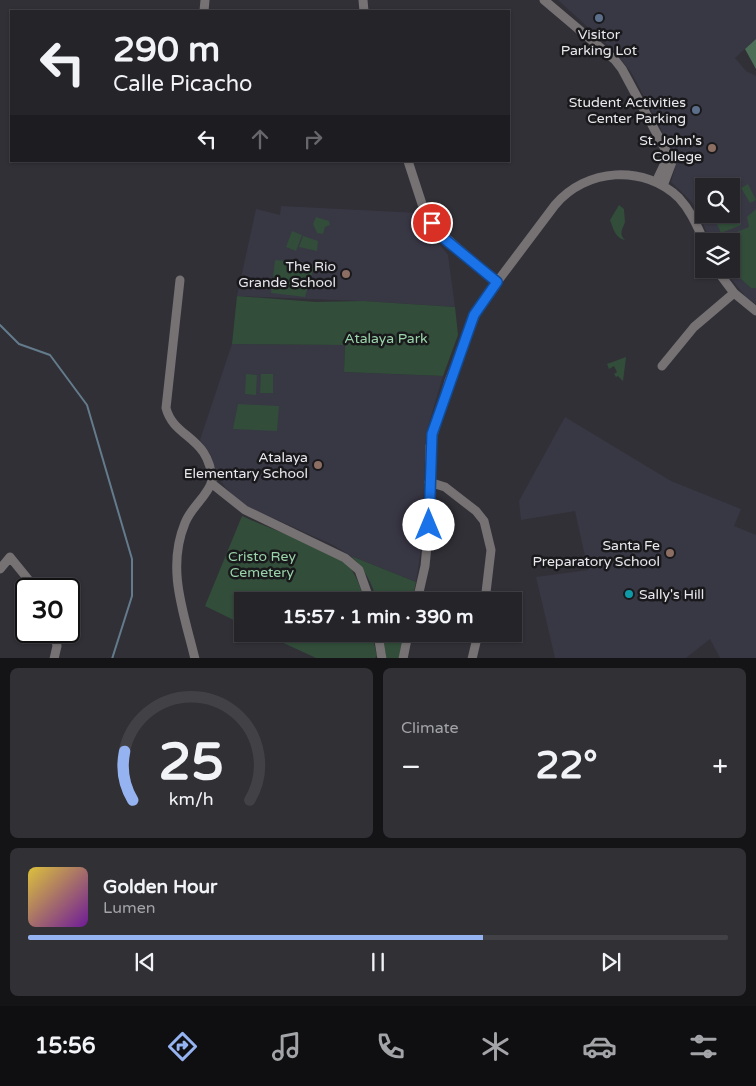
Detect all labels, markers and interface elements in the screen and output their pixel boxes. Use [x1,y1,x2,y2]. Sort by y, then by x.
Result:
marker: Visitor Parking Lot [593,12,605,24]
place label: Visitor Parking Lot [561,26,638,59]
text: 290 m [113,29,220,71]
icon: left [30,30,95,95]
text: Calle Picacho [113,71,252,97]
place label: Student Activities Center Parking [569,94,686,127]
marker: Student Activities Center Parking [690,104,702,116]
icon: left [193,125,221,153]
icon: ahead [246,125,274,153]
icon: right [299,125,327,153]
place label: St. John's College [639,132,702,165]
marker: St. John's College [706,142,718,154]
map controls [695,178,740,278]
button: search [695,178,740,223]
pin [411,202,453,244]
icon: arrive [418,209,446,237]
button: layers [695,233,740,278]
place label: The Rio Grande School [238,258,336,291]
marker: The Rio Grande School [340,268,352,280]
park label: Atalaya Park [344,330,428,347]
place label: Atalaya Elementary School [184,449,308,482]
marker: Atalaya Elementary School [312,459,324,471]
position arrow [402,498,454,550]
place label: Santa Fe Preparatory School [532,537,660,570]
marker: Santa Fe Preparatory School [664,547,676,559]
park label: Cristo Rey Cemetery [228,548,296,581]
speed limit sign: 30 [15,578,80,643]
place label: Sally's Hill [639,586,704,603]
marker: Sally's Hill [623,588,635,600]
text: 15:57 · 1 min · 390 m [282,606,474,628]
text: Climate [401,718,459,738]
text: 25 [159,731,224,794]
text: 22° [536,743,598,789]
text: − [401,750,421,784]
text: + [712,750,728,784]
text: km/h [169,789,214,810]
text: Golden Hour [103,876,217,898]
text: Lumen [103,898,155,918]
icon: previous [131,948,159,976]
icon: pause [364,948,392,976]
icon: next [597,948,625,976]
icon: directions [165,1029,200,1064]
icon: music [269,1029,304,1064]
icon: phone [373,1029,408,1064]
icon: climate [478,1029,513,1064]
icon: car [582,1029,617,1064]
icon: filters [686,1029,721,1064]
text: 15:56 [35,1033,96,1059]

